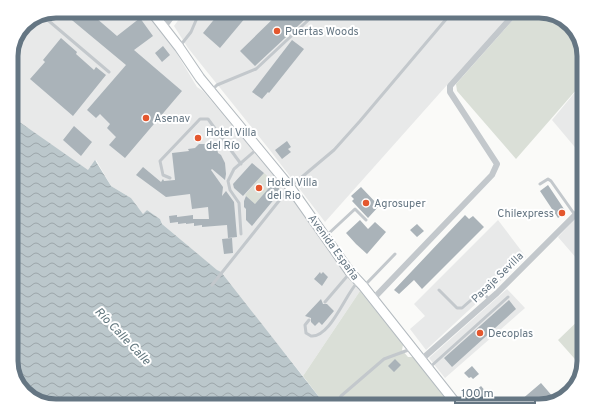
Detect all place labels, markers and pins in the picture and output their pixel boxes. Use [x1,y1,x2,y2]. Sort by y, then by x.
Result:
place label: Puertas Woods [285,25,359,39]
marker: Puertas Woods [272,26,282,36]
place label: Asenav [154,112,191,126]
marker: Asenav [141,113,151,123]
place label: Hotel Villa del Río [206,126,256,153]
marker: Hotel Villa del Río [193,133,203,143]
place label: Hotel Villa del Rio [267,176,317,203]
marker: Hotel Villa del Rio [254,183,264,193]
place label: Agrosuper [374,197,426,211]
marker: Agrosuper [361,198,371,208]
place label: Chilexpress [497,207,554,221]
marker: Chilexpress [557,208,567,218]
place label: Decoplas [488,327,533,341]
marker: Decoplas [475,328,485,338]

